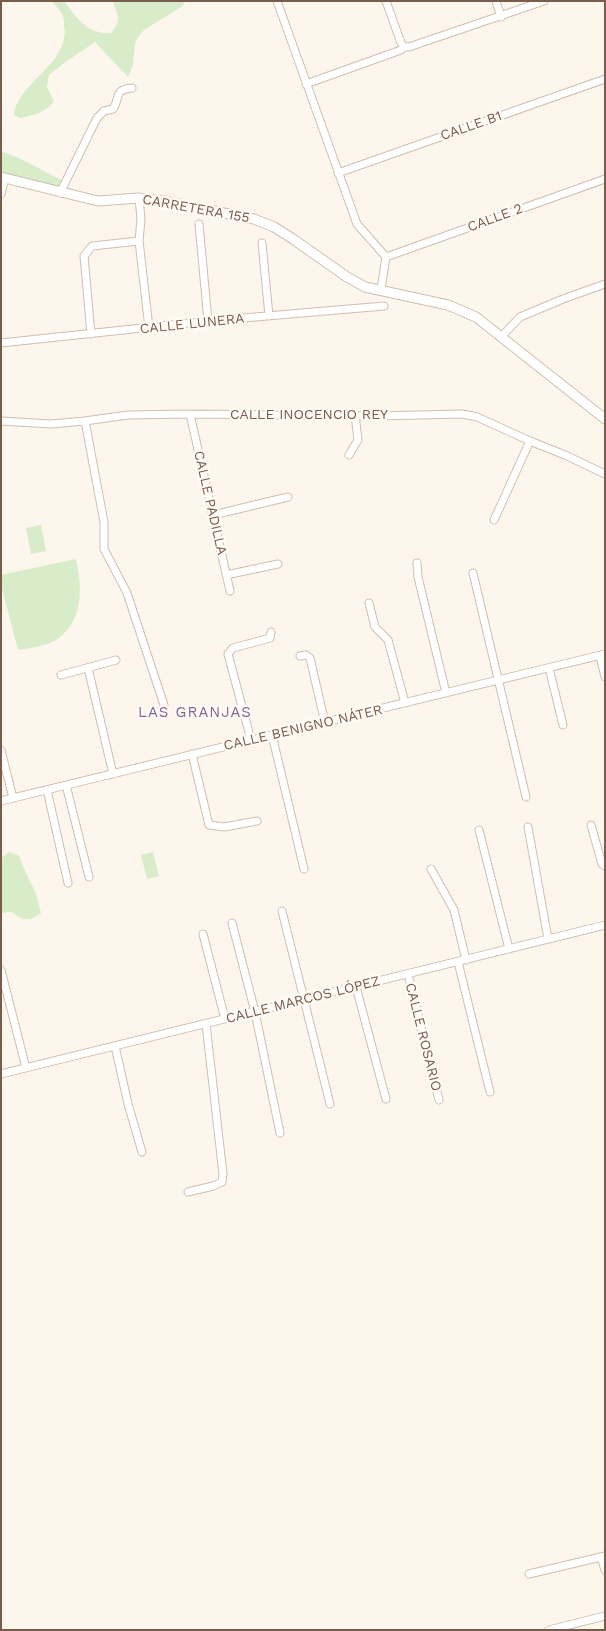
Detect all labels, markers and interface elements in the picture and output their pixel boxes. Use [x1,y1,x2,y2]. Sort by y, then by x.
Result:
street label: CALLE B1 [438,108,504,144]
street label: CARRETERA 155 [141,191,251,227]
street label: CALLE 2 [465,200,525,236]
street label: CALLE LUNERA [139,310,245,338]
street label: CALLE INOCENCIO REY [230,407,388,423]
street label: CALLE PADILLA [190,449,230,557]
street label: CALLE BENIGNO NÁTER [222,702,384,754]
district label: LAS GRANJAS [137,704,253,722]
street label: CALLE MARCOS LÓPEZ [224,973,382,1027]
street label: CALLE ROSARIO [401,981,445,1093]

